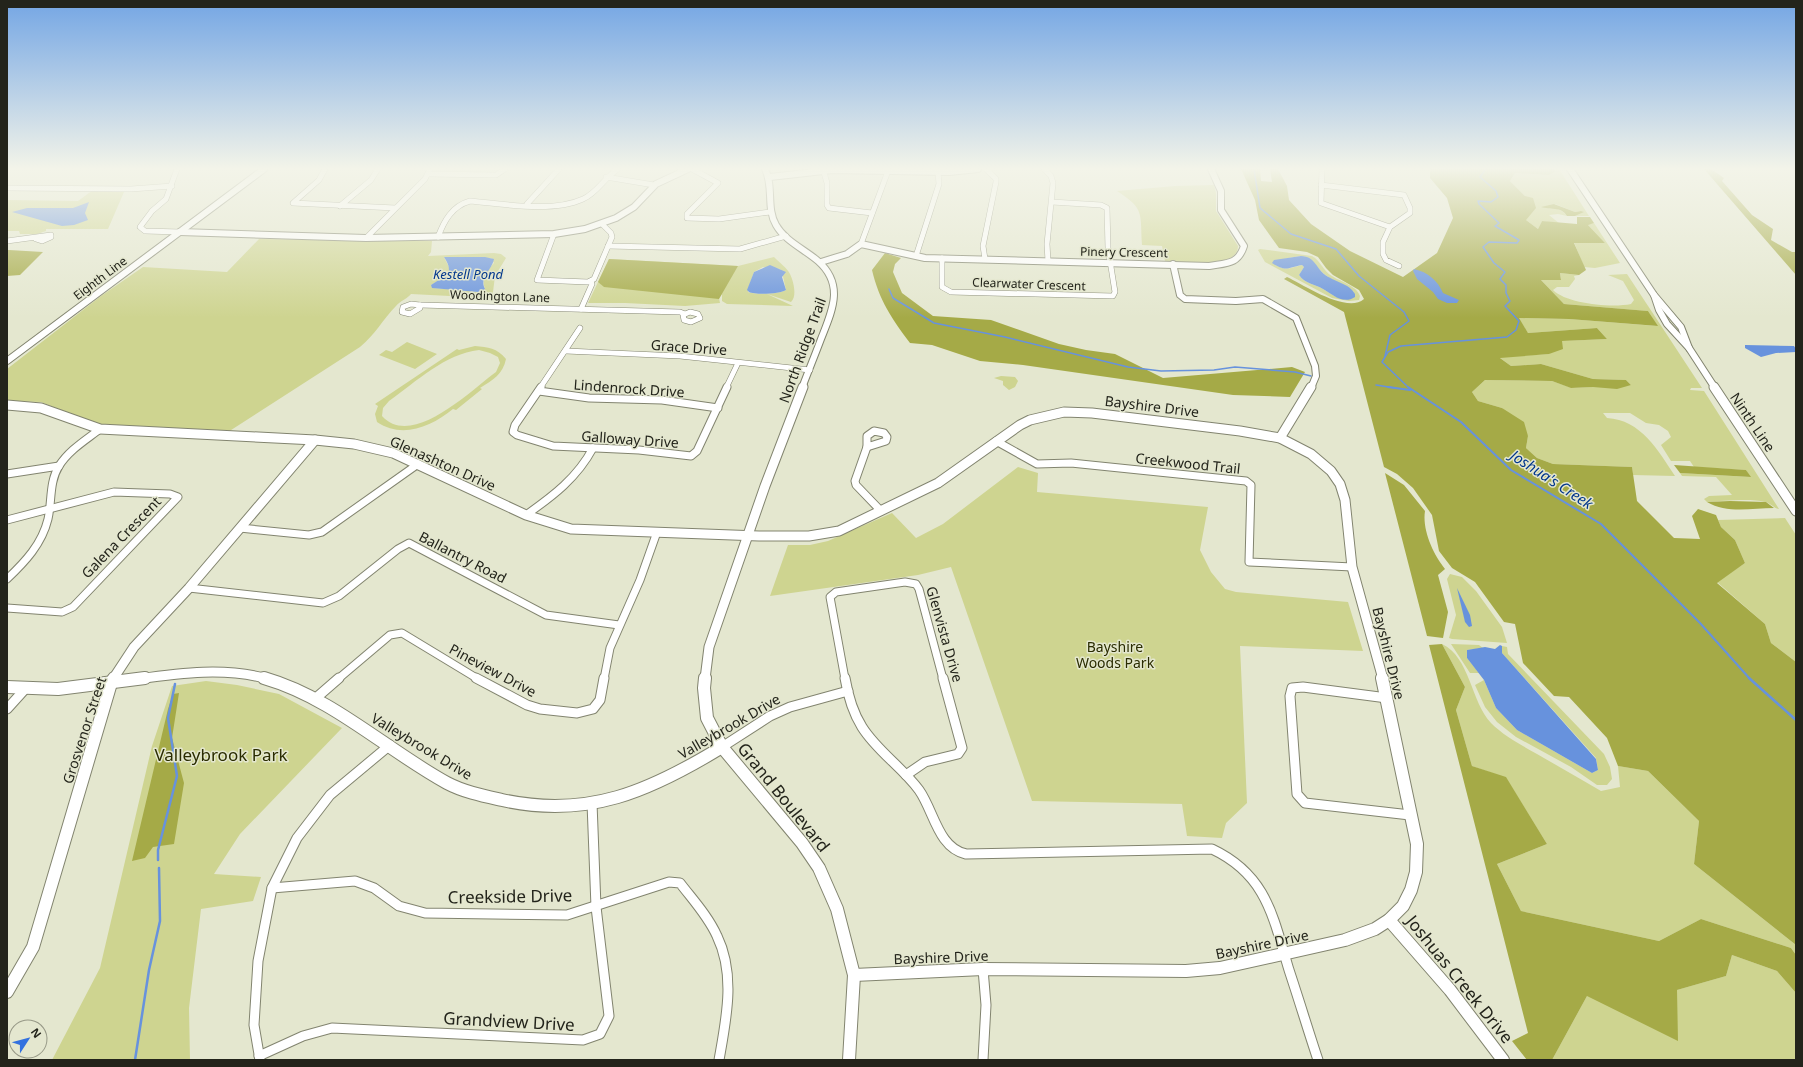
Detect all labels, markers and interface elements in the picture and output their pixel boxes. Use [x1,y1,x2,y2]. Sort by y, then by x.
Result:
street label: Pinery Crescent [1080,243,1169,261]
street label: Eighth Line [70,252,130,304]
water label: Kestell Pond [433,265,503,283]
street label: Clearwater Crescent [972,274,1087,294]
street label: Woodington Lane [450,286,551,306]
street label: North Ridge Trail [774,295,830,405]
street label: Grace Drive [650,335,728,359]
street label: Lindenrock Drive [573,375,685,401]
street label: Ninth Line [1726,389,1780,455]
street label: Bayshire Drive [1104,391,1200,421]
street label: Galloway Drive [581,426,679,452]
street label: Glenashton Drive [387,431,499,495]
water label: Joshua's Creek [1504,443,1598,514]
street label: Creekwood Trail [1135,448,1241,478]
street label: Galena Crescent [77,492,165,582]
street label: Ballantry Road [416,527,510,587]
street label: Glenvista Drive [922,584,968,684]
street label: Bayshire Drive [1368,605,1410,701]
park label: Bayshire Woods Park [1076,637,1155,672]
street label: Pineview Drive [446,639,540,701]
street label: Grosvenor Street [58,674,110,786]
street label: Valleybrook Drive [675,689,784,763]
street label: Valleybrook Drive [368,708,476,784]
street label: Grand Boulevard [733,737,835,857]
park label: Valleybrook Park [154,743,288,766]
street label: Creekside Drive [447,883,573,909]
street label: Joshuas Creek Drive [1400,909,1519,1048]
street label: Bayshire Drive [1214,925,1310,963]
street label: Bayshire Drive [893,946,989,968]
street label: Grandview Drive [443,1006,575,1036]
north arrow [8,1019,48,1059]
text: N [28,1025,45,1041]

